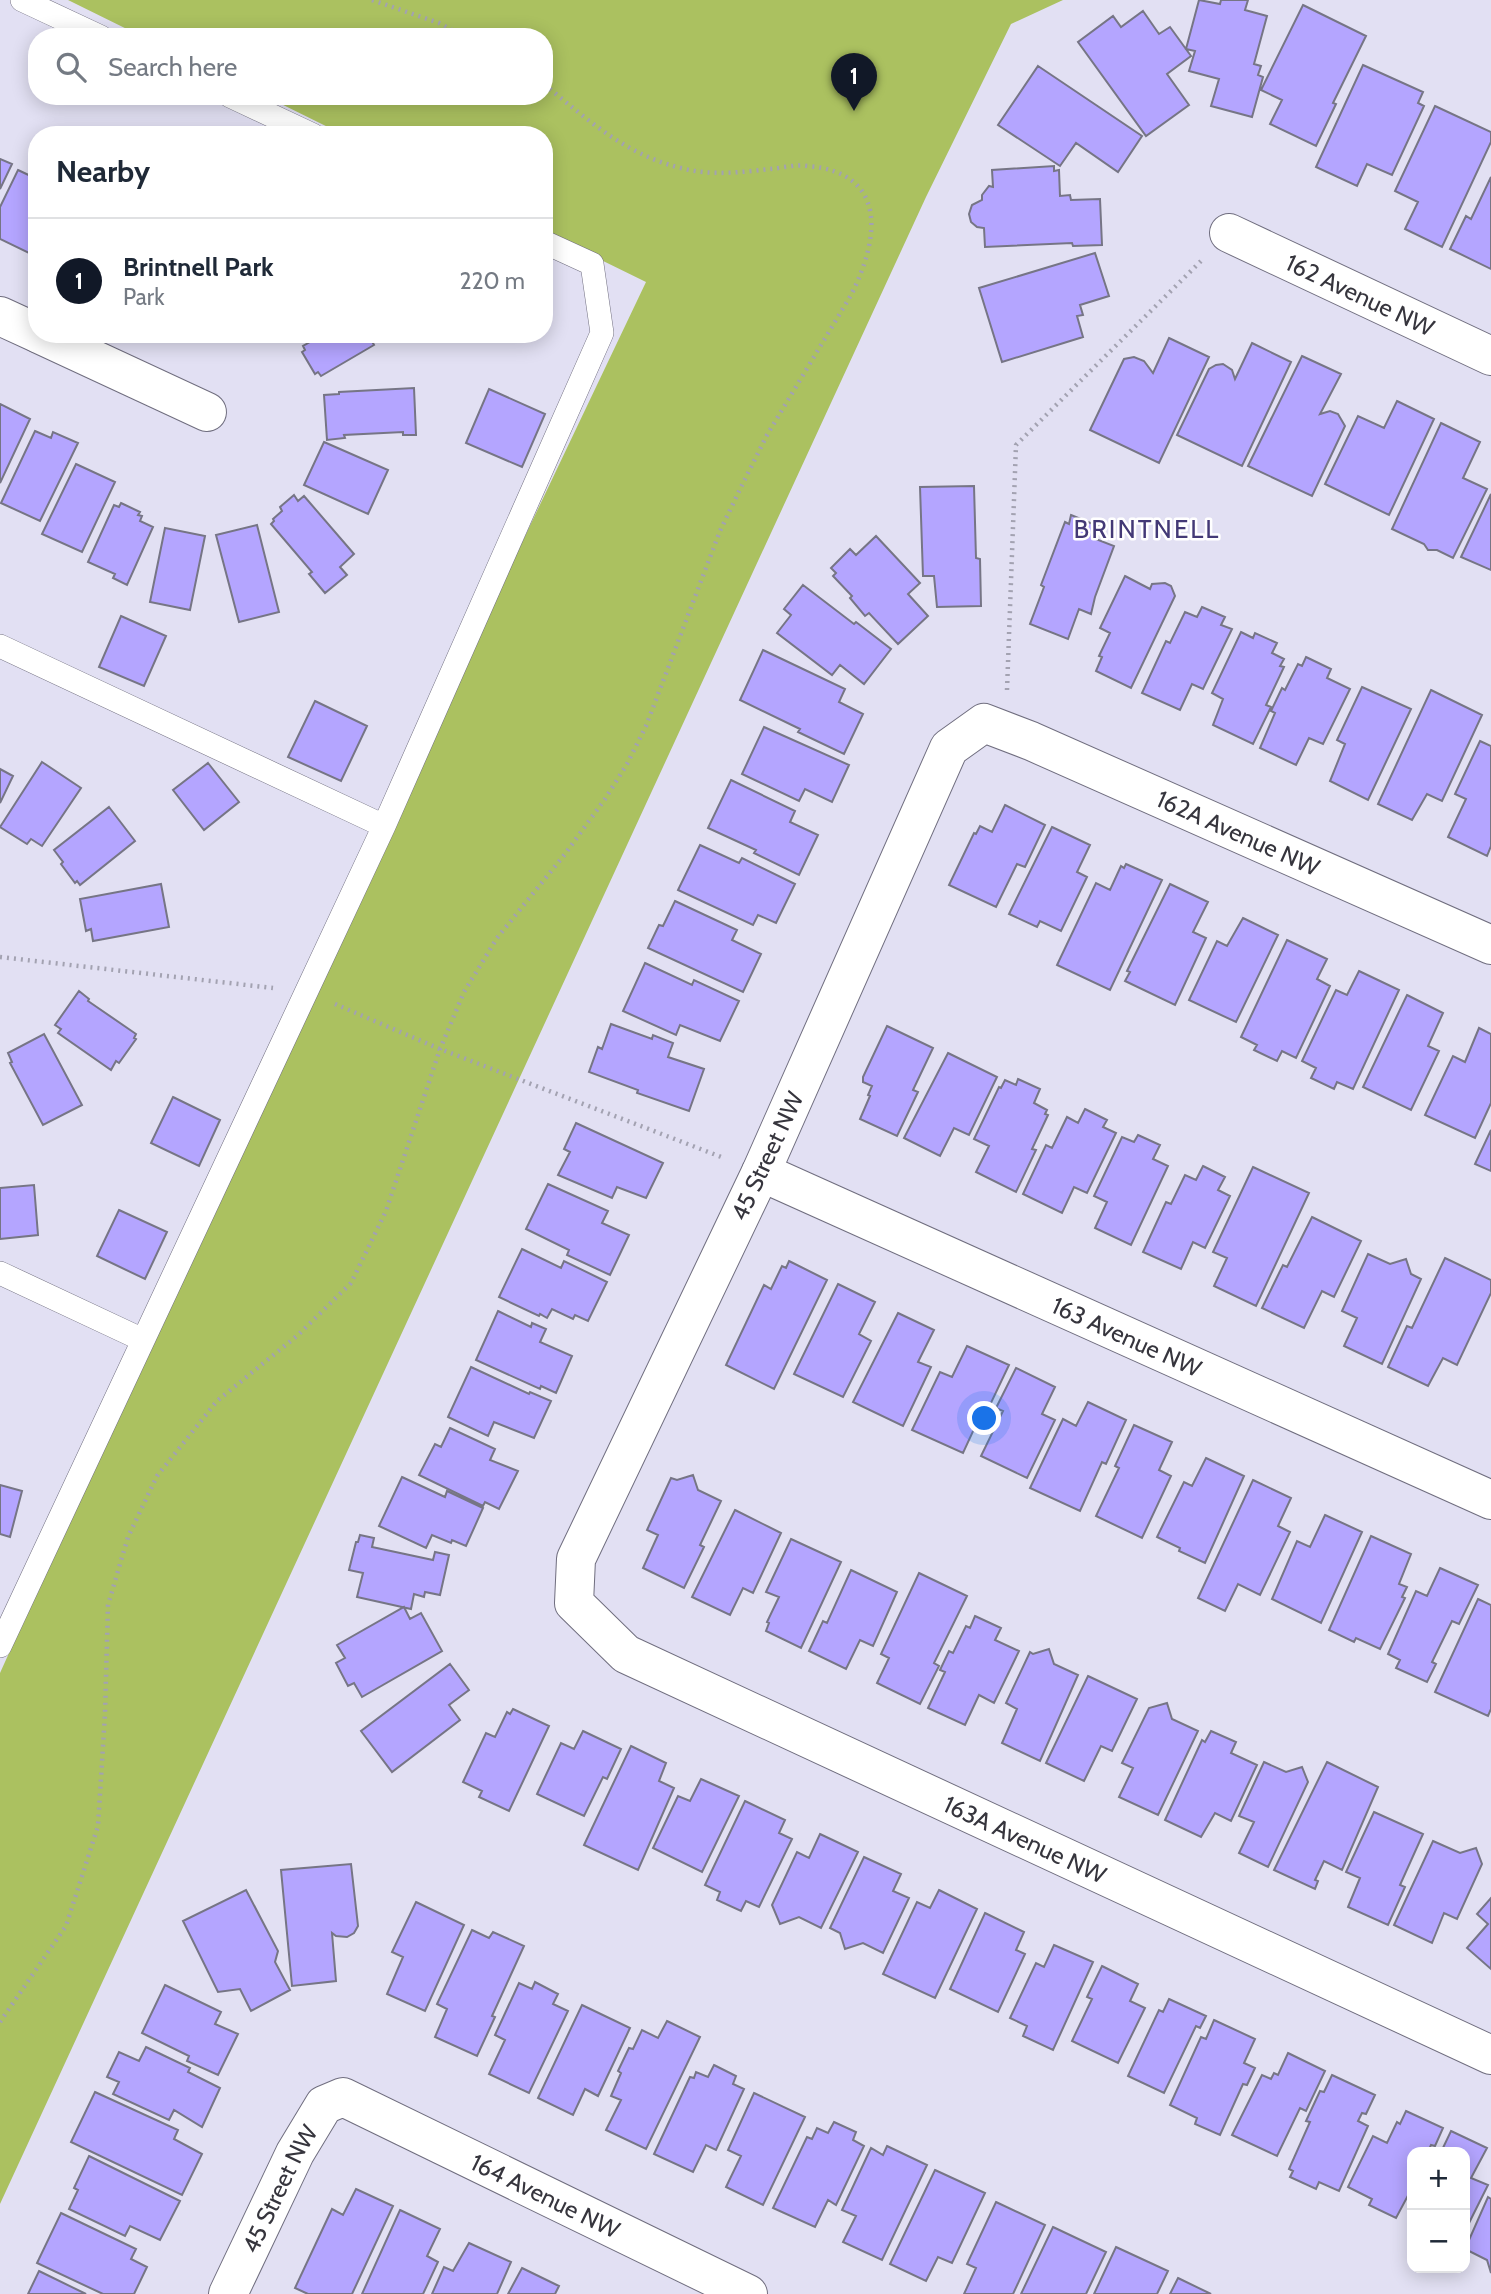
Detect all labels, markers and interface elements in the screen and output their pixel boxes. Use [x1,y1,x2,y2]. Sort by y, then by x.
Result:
search box [28,28,553,105]
icon: search [52,48,90,86]
text: Search here [108,51,237,83]
pin: 1 [831,53,877,111]
text: Nearby [56,153,150,190]
street label: 162 Avenue NW [1281,247,1439,342]
text: Brintnell Park [123,251,274,283]
text: 1 [75,267,83,295]
text: 220 m [459,267,525,295]
text: Park [123,283,164,311]
district label: BRINTNELL [1074,513,1220,545]
street label: 162A Avenue NW [1152,784,1324,882]
street label: 45 Street NW [724,1087,810,1225]
street label: 163 Avenue NW [1047,1290,1206,1383]
your location [967,1401,1001,1435]
street label: 163A Avenue NW [939,1789,1111,1889]
street label: 45 Street NW [235,2119,323,2257]
street label: 164 Avenue NW [466,2147,625,2244]
map controls [1407,2147,1470,2273]
button: + [1407,2147,1470,2210]
button: − [1407,2210,1470,2273]

